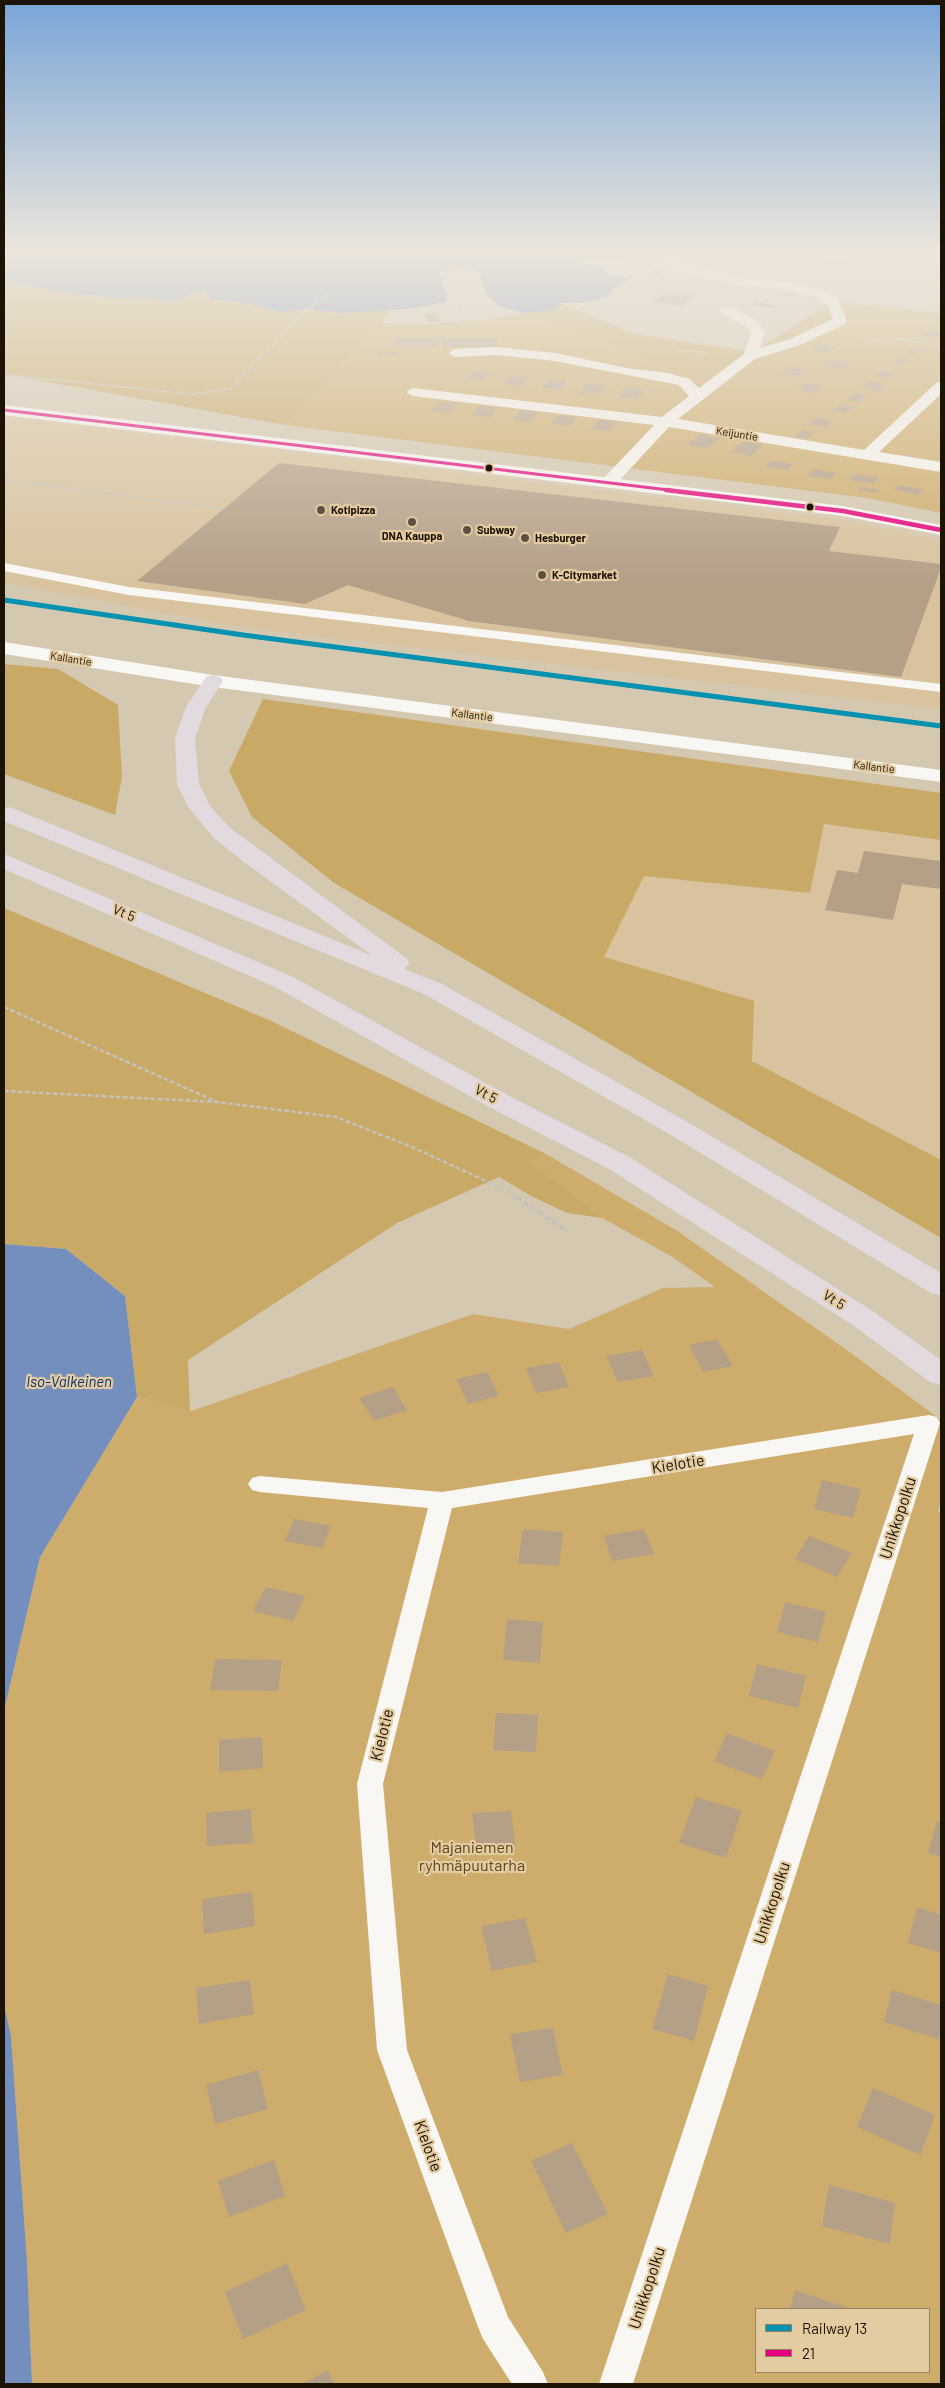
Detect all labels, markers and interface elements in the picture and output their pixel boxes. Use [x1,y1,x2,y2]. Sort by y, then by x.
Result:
street label: Keijuntie [715,424,759,444]
unlabelled marker [484,463,494,473]
unlabelled marker [805,502,815,512]
place label: Kotipizza [331,503,375,517]
marker: Kotipizza [315,504,327,516]
marker: DNA Kauppa [406,516,418,528]
place label: Subway [477,523,515,537]
marker: Subway [461,524,473,536]
place label: DNA Kauppa [382,529,442,543]
place label: Hesburger [535,531,586,545]
marker: Hesburger [519,532,531,544]
place label: K-Citymarket [552,568,617,582]
marker: K-Citymarket [536,569,548,581]
street label: Kallantie [49,649,93,669]
street label: Kallantie [451,706,493,724]
street label: Kallantie [853,758,895,776]
street label: Vt 5 [110,901,138,925]
street label: Vt 5 [472,1081,500,1107]
street label: Vt 5 [820,1287,848,1313]
water label: Iso-Valkeinen [26,1373,112,1391]
street label: Kielotie [650,1450,706,1478]
street label: Unikkopolku [876,1474,920,1562]
street label: Kielotie [366,1707,398,1763]
park label: Majaniemen ryhmäpuutarha [419,1838,525,1876]
street label: Unikkopolku [750,1859,794,1947]
street label: Kielotie [410,2118,446,2174]
street label: Unikkopolku [625,2244,669,2332]
legend [755,2308,930,2373]
text: Railway 13 [802,2319,867,2337]
text: 21 [802,2344,815,2362]

